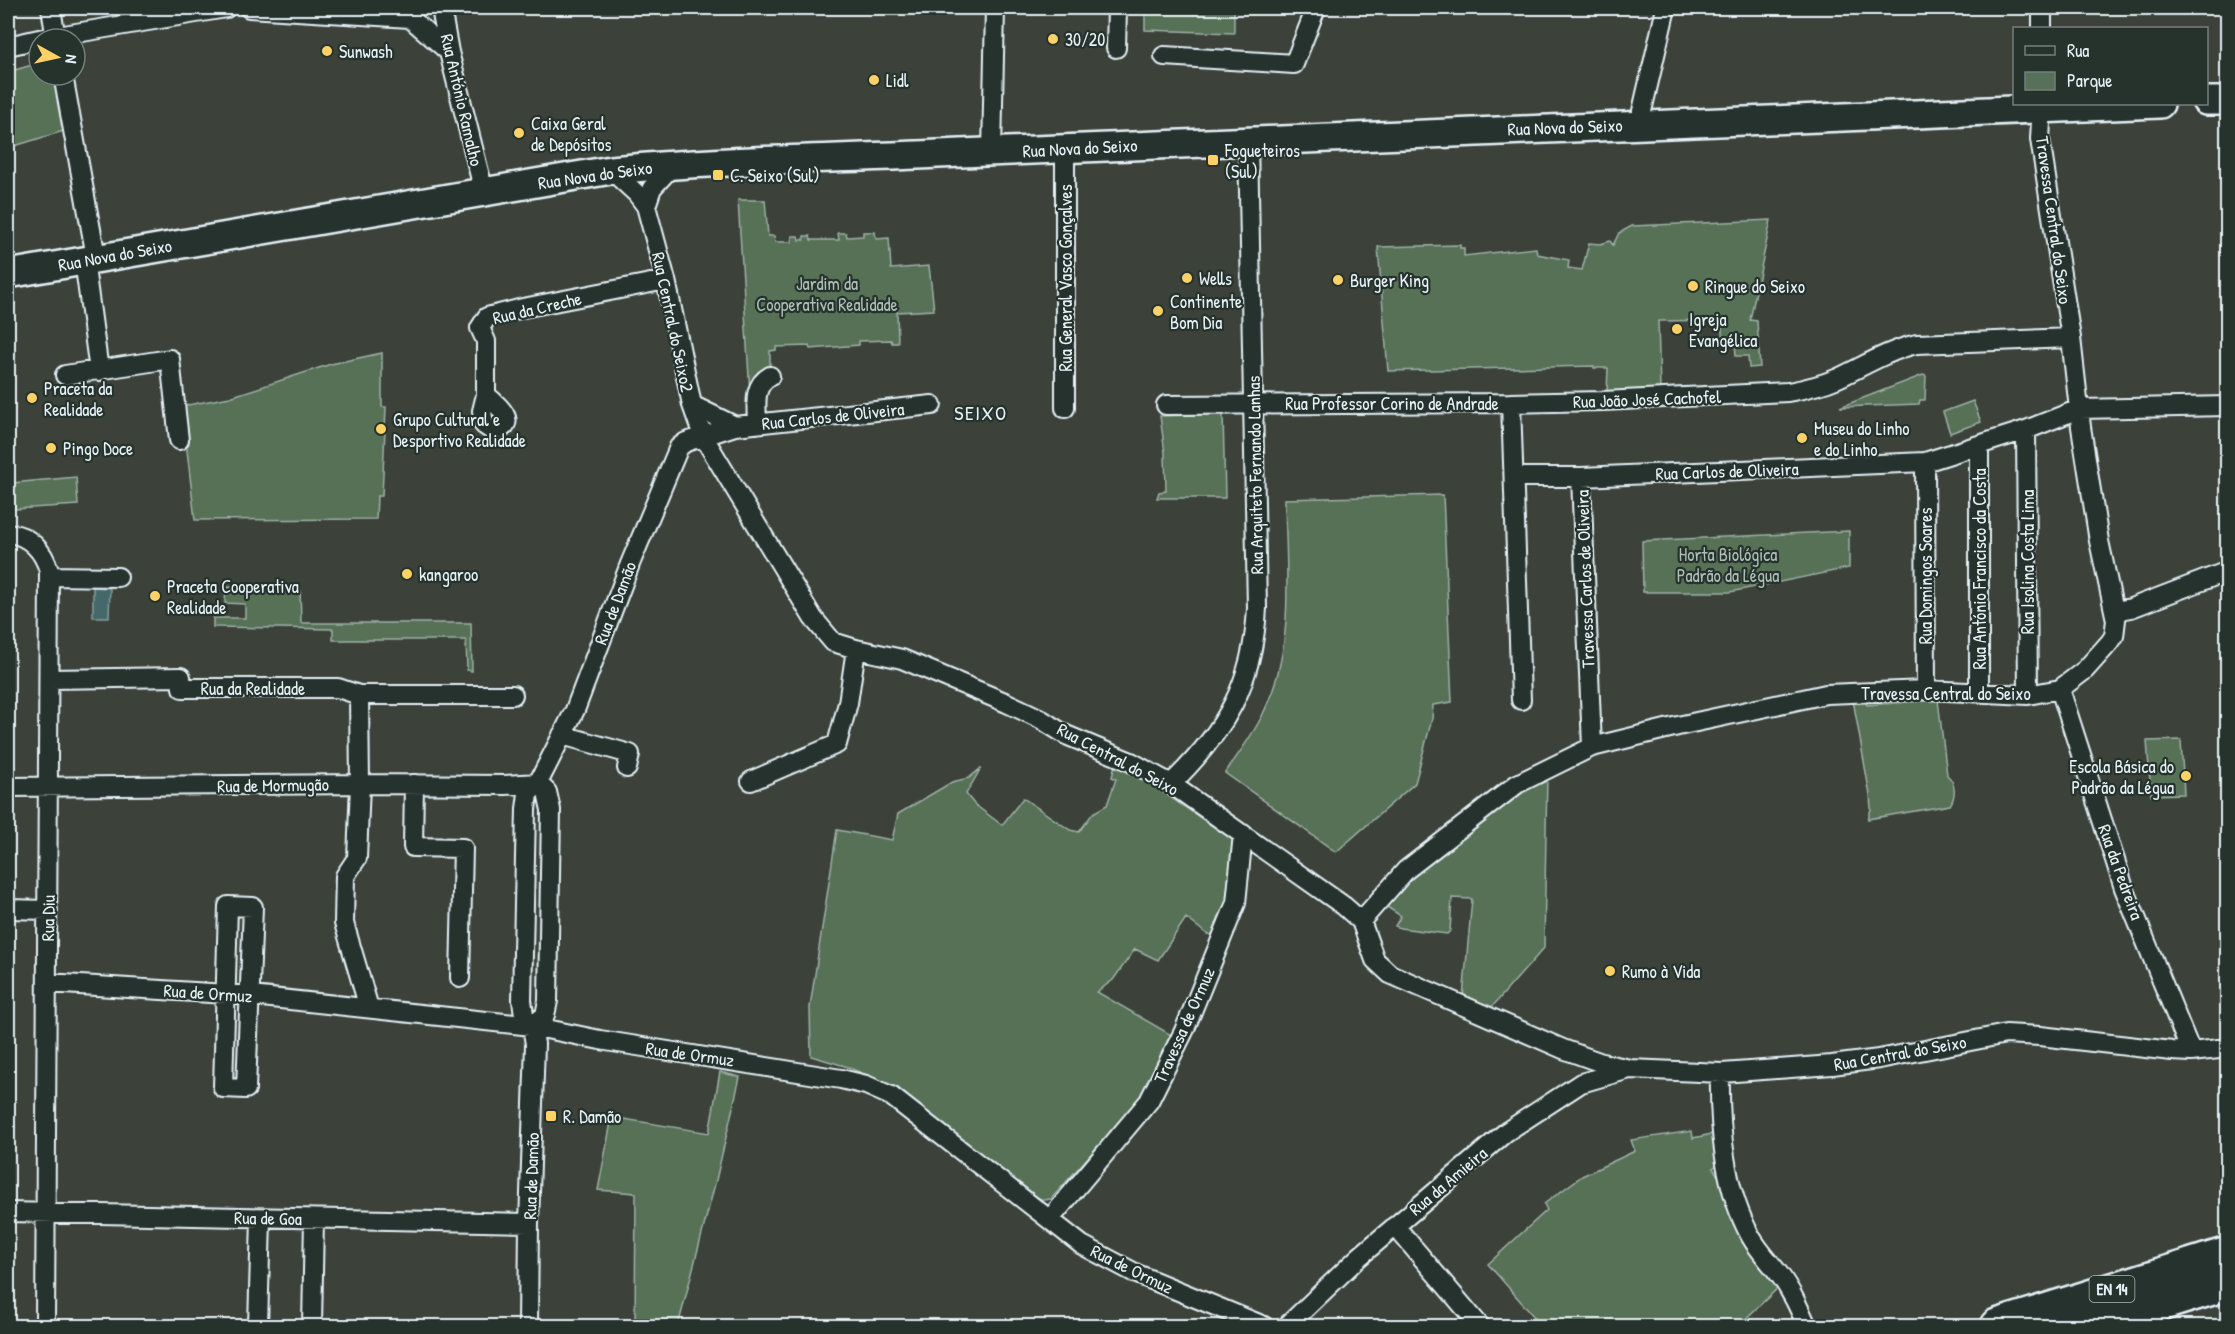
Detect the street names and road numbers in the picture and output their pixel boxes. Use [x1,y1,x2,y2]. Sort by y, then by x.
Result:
street label: Rua António Ramalho [435,32,489,168]
street label: Rua Nova do Seixo [1507,113,1623,141]
street label: Rua Nova do Seixo [1022,133,1138,163]
street label: Travessa Central do Seixo [2030,134,2078,306]
street label: Rua Nova do Seixo [536,155,654,195]
street label: Rua General Vasco Gonçalves [1053,184,1078,372]
street label: Rua Nova do Seixo [56,233,174,277]
street label: Rua Central do Seixo2 [646,250,700,395]
street label: Rua da Creche [490,286,584,330]
street label: Rua Arquiteto Fernando Lanhas [1241,375,1269,575]
street label: Rua João José Cachofel [1572,384,1722,414]
street label: Rua Professor Corino de Andrade [1285,391,1499,416]
street label: Rua Carlos de Oliveira [761,396,905,436]
street label: Rua Carlos de Oliveira [1655,456,1799,486]
street label: Rua António Francisco da Costa [1967,468,1992,670]
street label: Travessa Carlos de Oliveira [1569,489,1601,669]
street label: Rua Isolina Costa Lima [2015,490,2040,634]
street label: Rua Domingos Soares [1913,508,1938,644]
street label: Rua de Damão [588,558,642,648]
street label: Rua da Realidade [201,676,305,701]
street label: Travessa Central do Seixo [1861,681,2031,706]
street label: Rua Central do Seixo [1053,717,1183,801]
street label: Rua de Mormugão [217,772,329,798]
street label: Rua da Pedreira [2092,821,2150,923]
street label: Rua Diu [35,895,61,941]
street label: Travessa de Ormuz [1147,963,1221,1087]
street label: Rua de Ormuz [163,977,254,1009]
street label: Rua Central do Seixo [1832,1029,1968,1077]
street label: Rua de Ormuz [644,1035,736,1073]
street label: Rua de Damão [517,1132,545,1220]
street label: Rua da Amieira [1404,1141,1492,1221]
street label: Rua de Goa [234,1205,302,1231]
street label: Rua de Ormuz [1087,1238,1178,1300]
road number: EN 14 [2090,1276,2134,1302]

